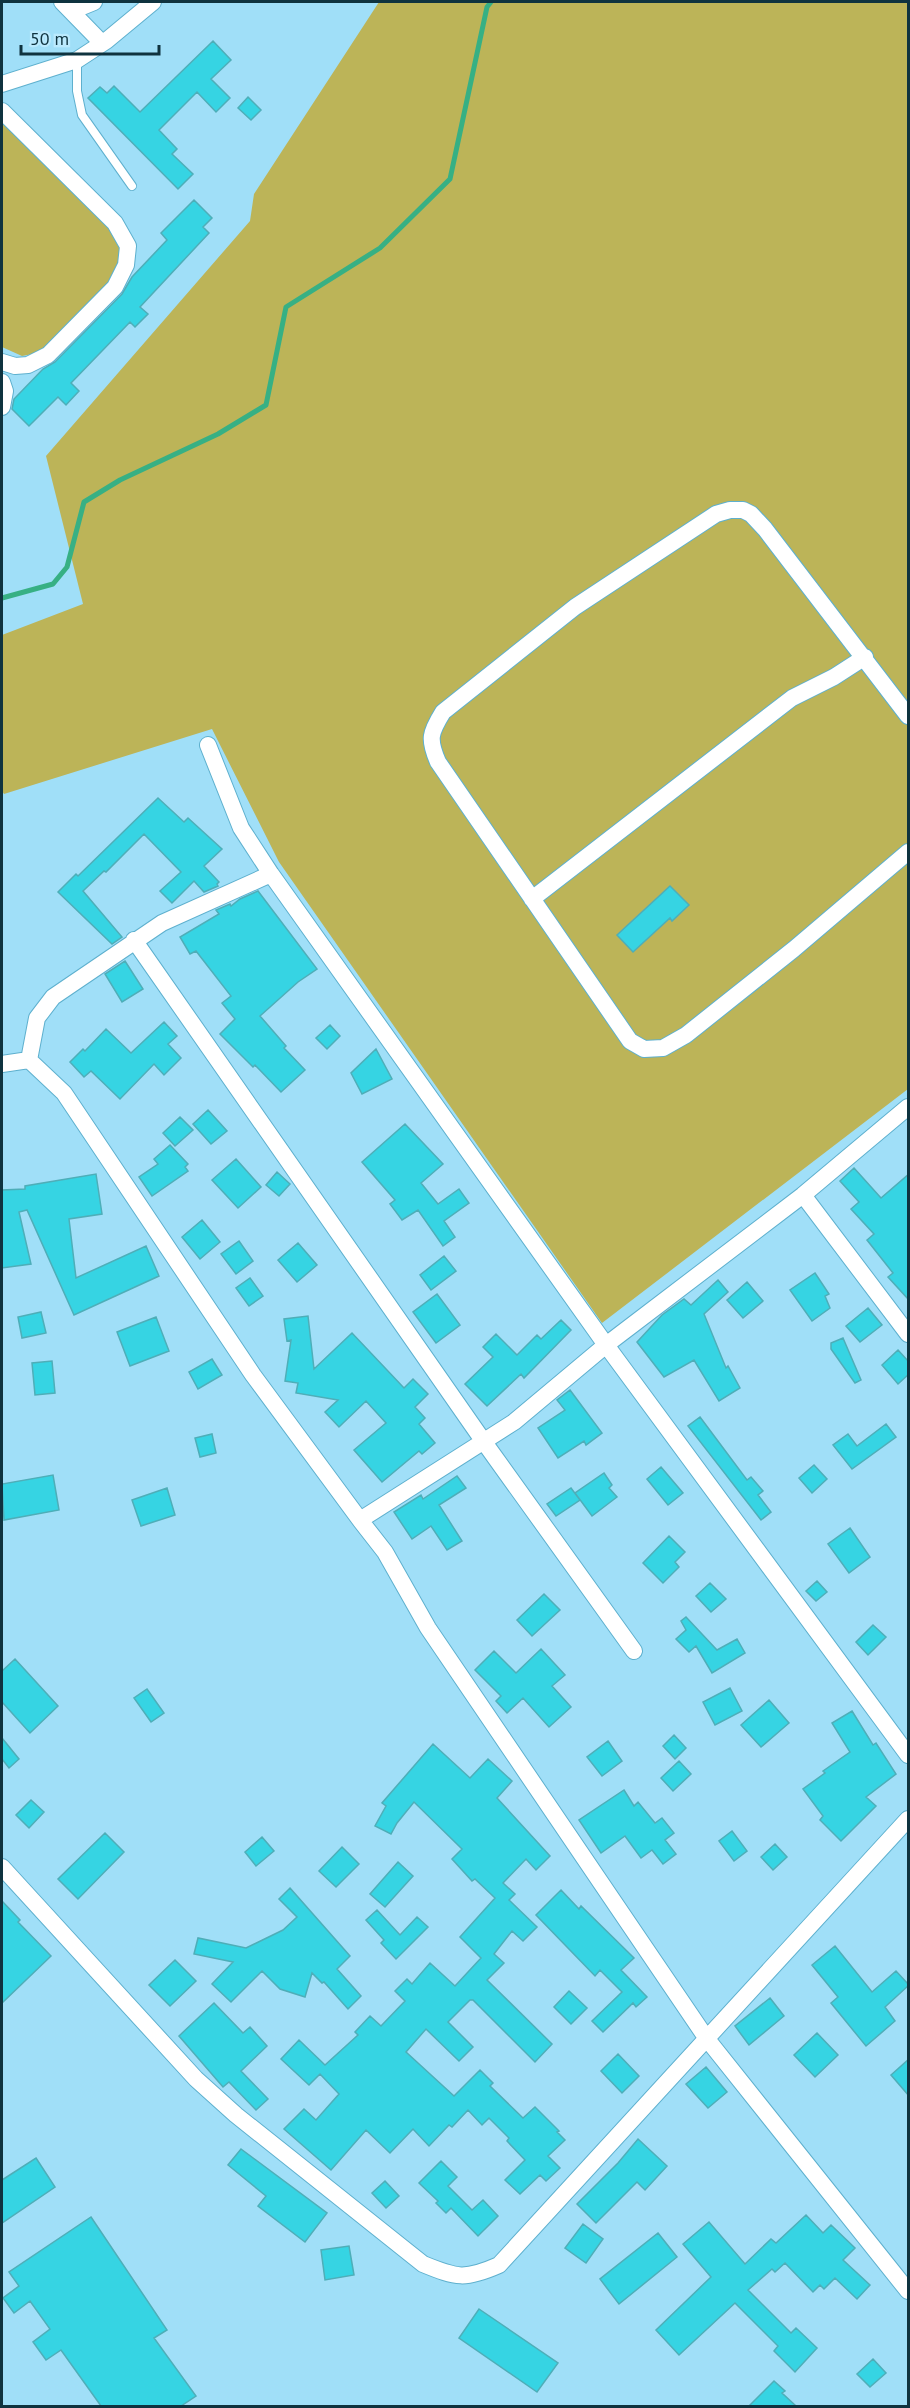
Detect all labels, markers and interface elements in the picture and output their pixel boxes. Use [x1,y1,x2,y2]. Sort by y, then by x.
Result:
scale bar [21,18,159,56]
text: 50 m [30,27,69,50]

